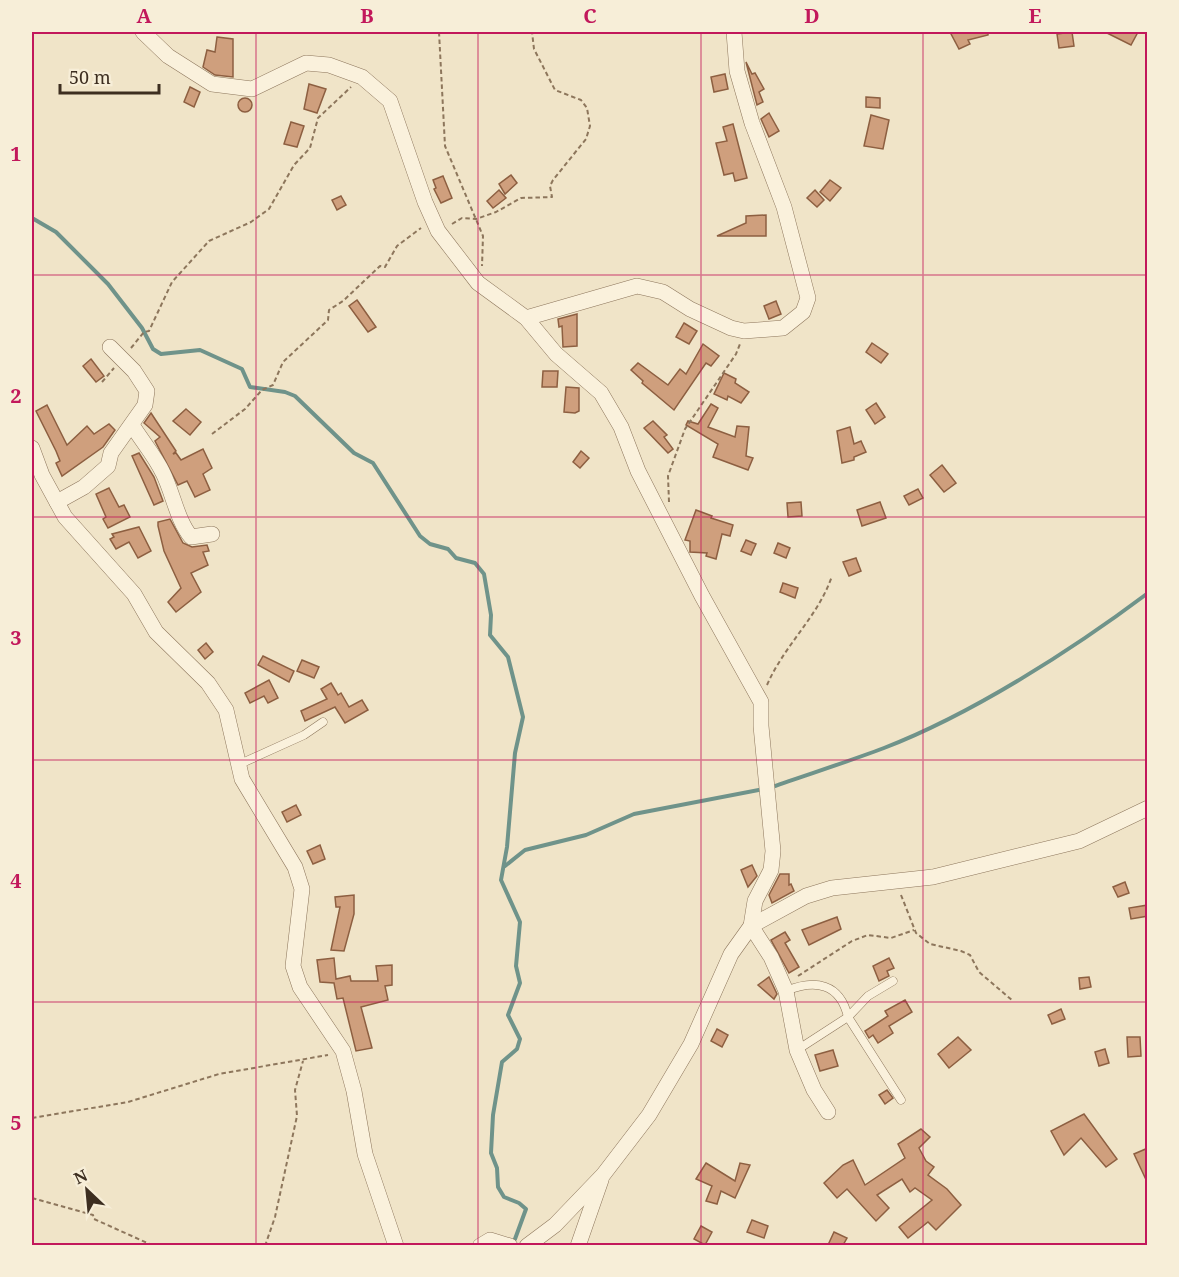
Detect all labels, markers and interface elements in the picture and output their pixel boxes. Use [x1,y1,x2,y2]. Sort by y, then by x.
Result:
text: A [136,2,152,29]
text: B [360,2,374,29]
text: C [583,2,597,29]
text: D [804,2,820,29]
text: E [1028,2,1042,29]
scale bar [60,57,159,95]
text: 50 m [69,65,111,89]
text: 1 [10,140,22,167]
text: 2 [10,382,22,409]
text: 3 [10,624,22,651]
text: 4 [10,867,22,894]
text: 5 [10,1109,22,1136]
north arrow [57,1160,117,1220]
text: N [70,1164,91,1189]

